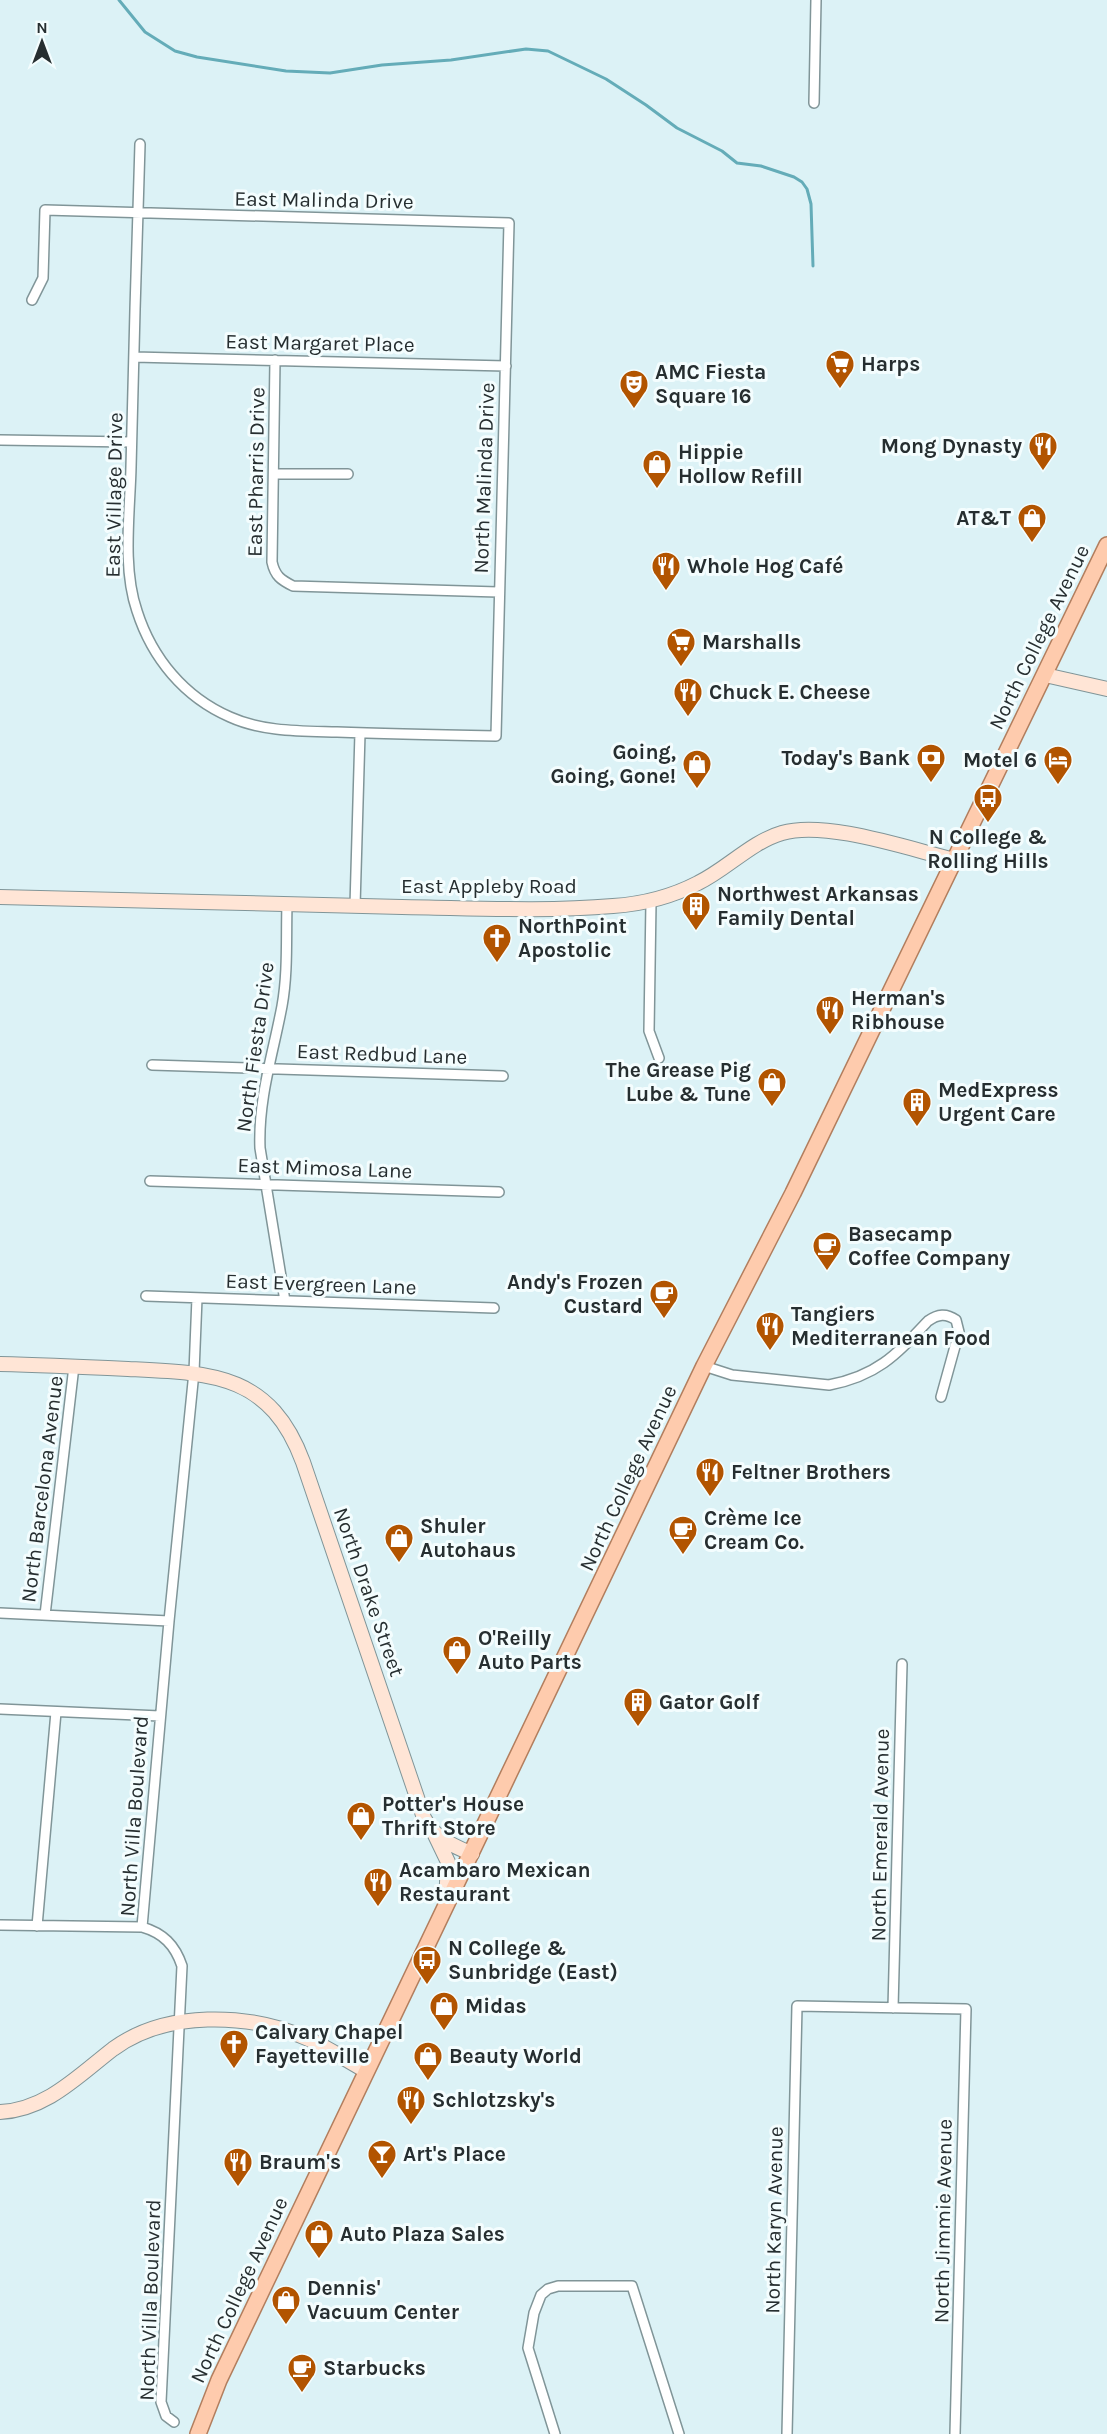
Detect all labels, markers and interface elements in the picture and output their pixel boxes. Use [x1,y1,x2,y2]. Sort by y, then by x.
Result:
north arrow [12,12,72,72]
text: N [36,18,48,37]
street label: East Malinda Drive [234,186,414,214]
street label: East Margaret Place [225,329,415,357]
supermarket icon: Harps [824,348,856,390]
place label: Harps [861,352,920,376]
place label: AMC Fiesta Square 16 [655,360,766,409]
theatre icon: AMC Fiesta Square 16 [618,368,650,410]
street label: North Malinda Drive [469,382,499,574]
street label: East Pharris Drive [243,387,269,557]
street label: East Village Drive [101,412,127,578]
restaurant icon: Mong Dynasty [1027,430,1059,472]
place label: Mong Dynasty [881,434,1022,458]
place label: Hippie Hollow Refill [678,440,803,488]
shop icon: Hippie Hollow Refill [641,448,673,490]
shop icon: AT&T [1016,502,1048,544]
place label: AT&T [956,506,1012,530]
street label: North College Avenue [984,541,1094,733]
restaurant icon: Whole Hog Café [650,550,682,592]
place label: Whole Hog Café [687,554,843,578]
supermarket icon: Marshalls [665,626,697,668]
place label: Marshalls [702,630,801,654]
restaurant icon: Chuck E. Cheese [672,676,704,718]
place label: Chuck E. Cheese [709,680,870,704]
place label: Going, Going, Gone! [551,740,676,788]
bank icon: Today's Bank [915,742,947,784]
hotel icon: Motel 6 [1042,744,1074,786]
place label: Today's Bank [782,746,911,770]
shop icon: Going, Going, Gone! [681,748,713,790]
place label: Motel 6 [963,748,1037,772]
bus stop icon: N College & Rolling Hills [972,782,1004,824]
place label: N College & Rolling Hills [927,825,1049,873]
street label: East Appleby Road [401,874,577,898]
place label: Northwest Arkansas Family Dental [717,882,919,930]
building icon: Northwest Arkansas Family Dental [680,890,712,932]
place label: NorthPoint Apostolic [518,914,627,962]
church icon: NorthPoint Apostolic [481,922,513,964]
street label: North Fiesta Drive [231,960,279,1134]
place label: Herman's Ribhouse [851,986,945,1034]
restaurant icon: Herman's Ribhouse [814,994,846,1036]
street label: East Redbud Lane [296,1039,468,1069]
place label: The Grease Pig Lube & Tune [606,1058,751,1106]
shop icon: The Grease Pig Lube & Tune [756,1066,788,1108]
place label: MedExpress Urgent Care [938,1078,1059,1126]
building icon: MedExpress Urgent Care [901,1086,933,1128]
street label: East Mimosa Lane [237,1153,413,1183]
place label: Basecamp Coffee Company [848,1222,1010,1270]
cafe icon: Basecamp Coffee Company [811,1230,843,1272]
street label: East Evergreen Lane [225,1269,417,1299]
place label: Andy's Frozen Custard [507,1270,643,1318]
cafe icon: Andy's Frozen Custard [648,1278,680,1320]
place label: Tangiers Mediterranean Food [791,1302,991,1350]
restaurant icon: Tangiers Mediterranean Food [754,1310,786,1352]
street label: North Barcelona Avenue [16,1374,68,1604]
street label: North College Avenue [574,1381,682,1575]
restaurant icon: Feltner Brothers [694,1456,726,1498]
place label: Feltner Brothers [731,1460,891,1484]
street label: North Drake Street [329,1504,409,1680]
place label: Crème Ice Cream Co. [704,1506,804,1554]
place label: Shuler Autohaus [420,1514,516,1562]
cafe icon: Crème Ice Cream Co. [667,1514,699,1556]
shop icon: Shuler Autohaus [383,1522,415,1564]
place label: O'Reilly Auto Parts [478,1626,582,1674]
shop icon: O'Reilly Auto Parts [441,1634,473,1676]
building icon: Gator Golf [622,1686,654,1728]
place label: Gator Golf [659,1690,760,1714]
street label: North Villa Boulevard [115,1715,153,1917]
street label: North Emerald Avenue [866,1728,894,1942]
place label: Potter's House Thrift Store [382,1792,524,1840]
shop icon: Potter's House Thrift Store [345,1800,377,1842]
place label: Acambaro Mexican Restaurant [399,1858,591,1906]
restaurant icon: Acambaro Mexican Restaurant [362,1866,394,1908]
place label: N College & Sunbridge (East) [448,1936,618,1984]
bus stop icon: N College & Sunbridge (East) [411,1944,443,1986]
shop icon: Midas [428,1990,460,2032]
place label: Midas [465,1994,527,2018]
place label: Calvary Chapel Fayetteville [255,2020,403,2068]
church icon: Calvary Chapel Fayetteville [218,2028,250,2070]
shop icon: Beauty World [412,2040,444,2082]
place label: Beauty World [449,2044,582,2068]
restaurant icon: Schlotzsky's [395,2084,427,2126]
place label: Schlotzsky's [432,2088,555,2112]
street label: North Jimmie Avenue [929,2119,957,2323]
street label: North Karyn Avenue [760,2126,788,2314]
bar icon: Art's Place [366,2138,398,2180]
place label: Art's Place [403,2142,506,2166]
restaurant icon: Braum's [222,2146,254,2188]
place label: Braum's [259,2150,341,2174]
street label: North College Avenue [185,2193,293,2387]
street label: North Villa Boulevard [134,2199,166,2401]
shop icon: Auto Plaza Sales [303,2218,335,2260]
place label: Auto Plaza Sales [340,2222,505,2246]
place label: Dennis' Vacuum Center [307,2276,460,2324]
shop icon: Dennis' Vacuum Center [270,2284,302,2326]
cafe icon: Starbucks [286,2352,318,2394]
place label: Starbucks [323,2356,426,2380]

